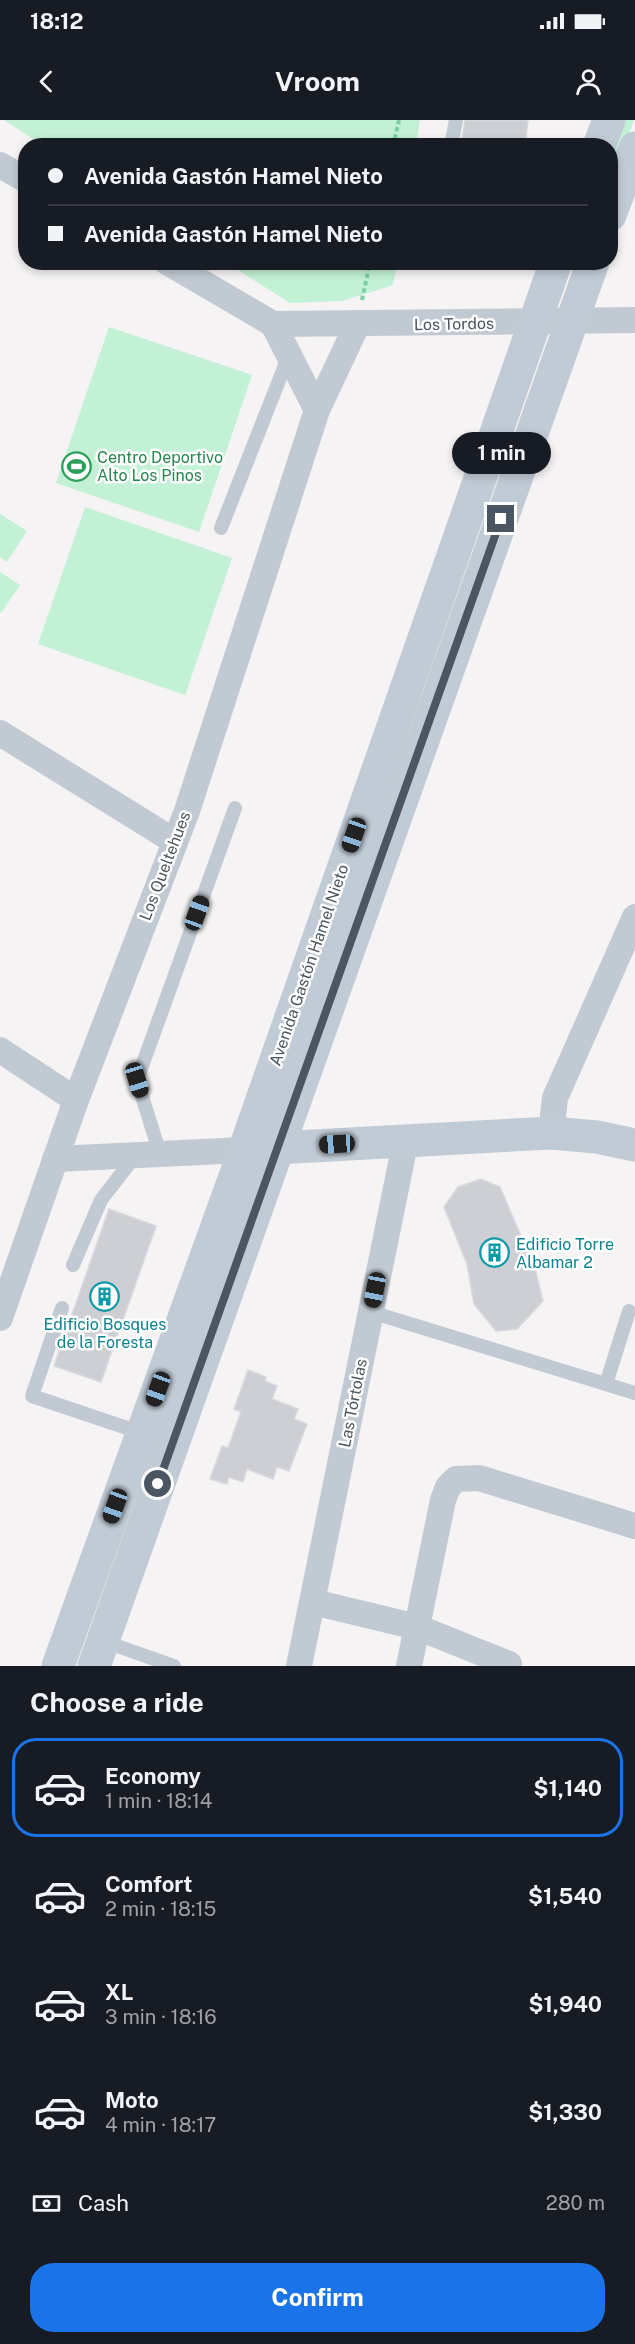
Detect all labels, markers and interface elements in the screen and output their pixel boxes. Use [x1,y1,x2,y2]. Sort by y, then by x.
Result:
text: 18:12 [30,8,84,34]
icon: back [30,65,63,98]
text: Vroom [275,65,360,97]
icon: person [572,65,605,98]
text: Avenida Gastón Hamel Nieto [84,163,383,189]
text: Avenida Gastón Hamel Nieto [84,221,383,247]
street label: Los Tordos [414,314,494,334]
callout: 1 min [452,432,550,474]
text: 1 min [477,441,526,465]
place label: Centro Deportivo Alto Los Pinos [97,448,223,485]
sports icon: Centro Deportivo Alto Los Pinos [60,450,92,482]
route end [487,505,514,532]
street label: Los Queltehues [136,809,194,923]
car [340,815,368,855]
street label: Avenida Gastón Hamel Nieto [266,862,352,1068]
car [182,893,212,933]
car [123,1060,151,1100]
car [319,1134,355,1154]
place label: Edificio Torre Albamar 2 [516,1235,614,1272]
building icon: Edificio Torre Albamar 2 [479,1237,511,1269]
car [363,1271,387,1309]
building icon: Edificio Bosques de la Foresta [89,1280,121,1312]
place label: Edificio Bosques de la Foresta [44,1315,166,1352]
street label: Las Tórtolas [335,1357,371,1449]
car [143,1369,173,1409]
route start [144,1470,171,1497]
car [100,1486,130,1526]
text: Choose a ride [30,1686,204,1718]
icon: car [33,1761,87,1815]
text: Economy [105,1763,201,1789]
text: $1,140 [533,1775,602,1801]
text: 1 min · 18:14 [105,1789,212,1813]
icon: car [33,1869,87,1923]
text: Comfort [105,1871,192,1897]
text: $1,540 [528,1883,602,1909]
text: 2 min · 18:15 [105,1897,216,1921]
icon: car [33,1977,87,2031]
text: XL [105,1979,133,2005]
text: $1,940 [528,1991,602,2017]
text: 3 min · 18:16 [105,2005,217,2029]
icon: car [33,2085,87,2139]
text: Moto [105,2087,159,2113]
text: $1,330 [528,2099,602,2125]
text: 4 min · 18:17 [105,2113,216,2137]
icon: cash [30,2187,63,2220]
text: Cash [78,2190,129,2216]
text: 280 m [546,2191,605,2215]
button: Confirm [30,2263,605,2332]

